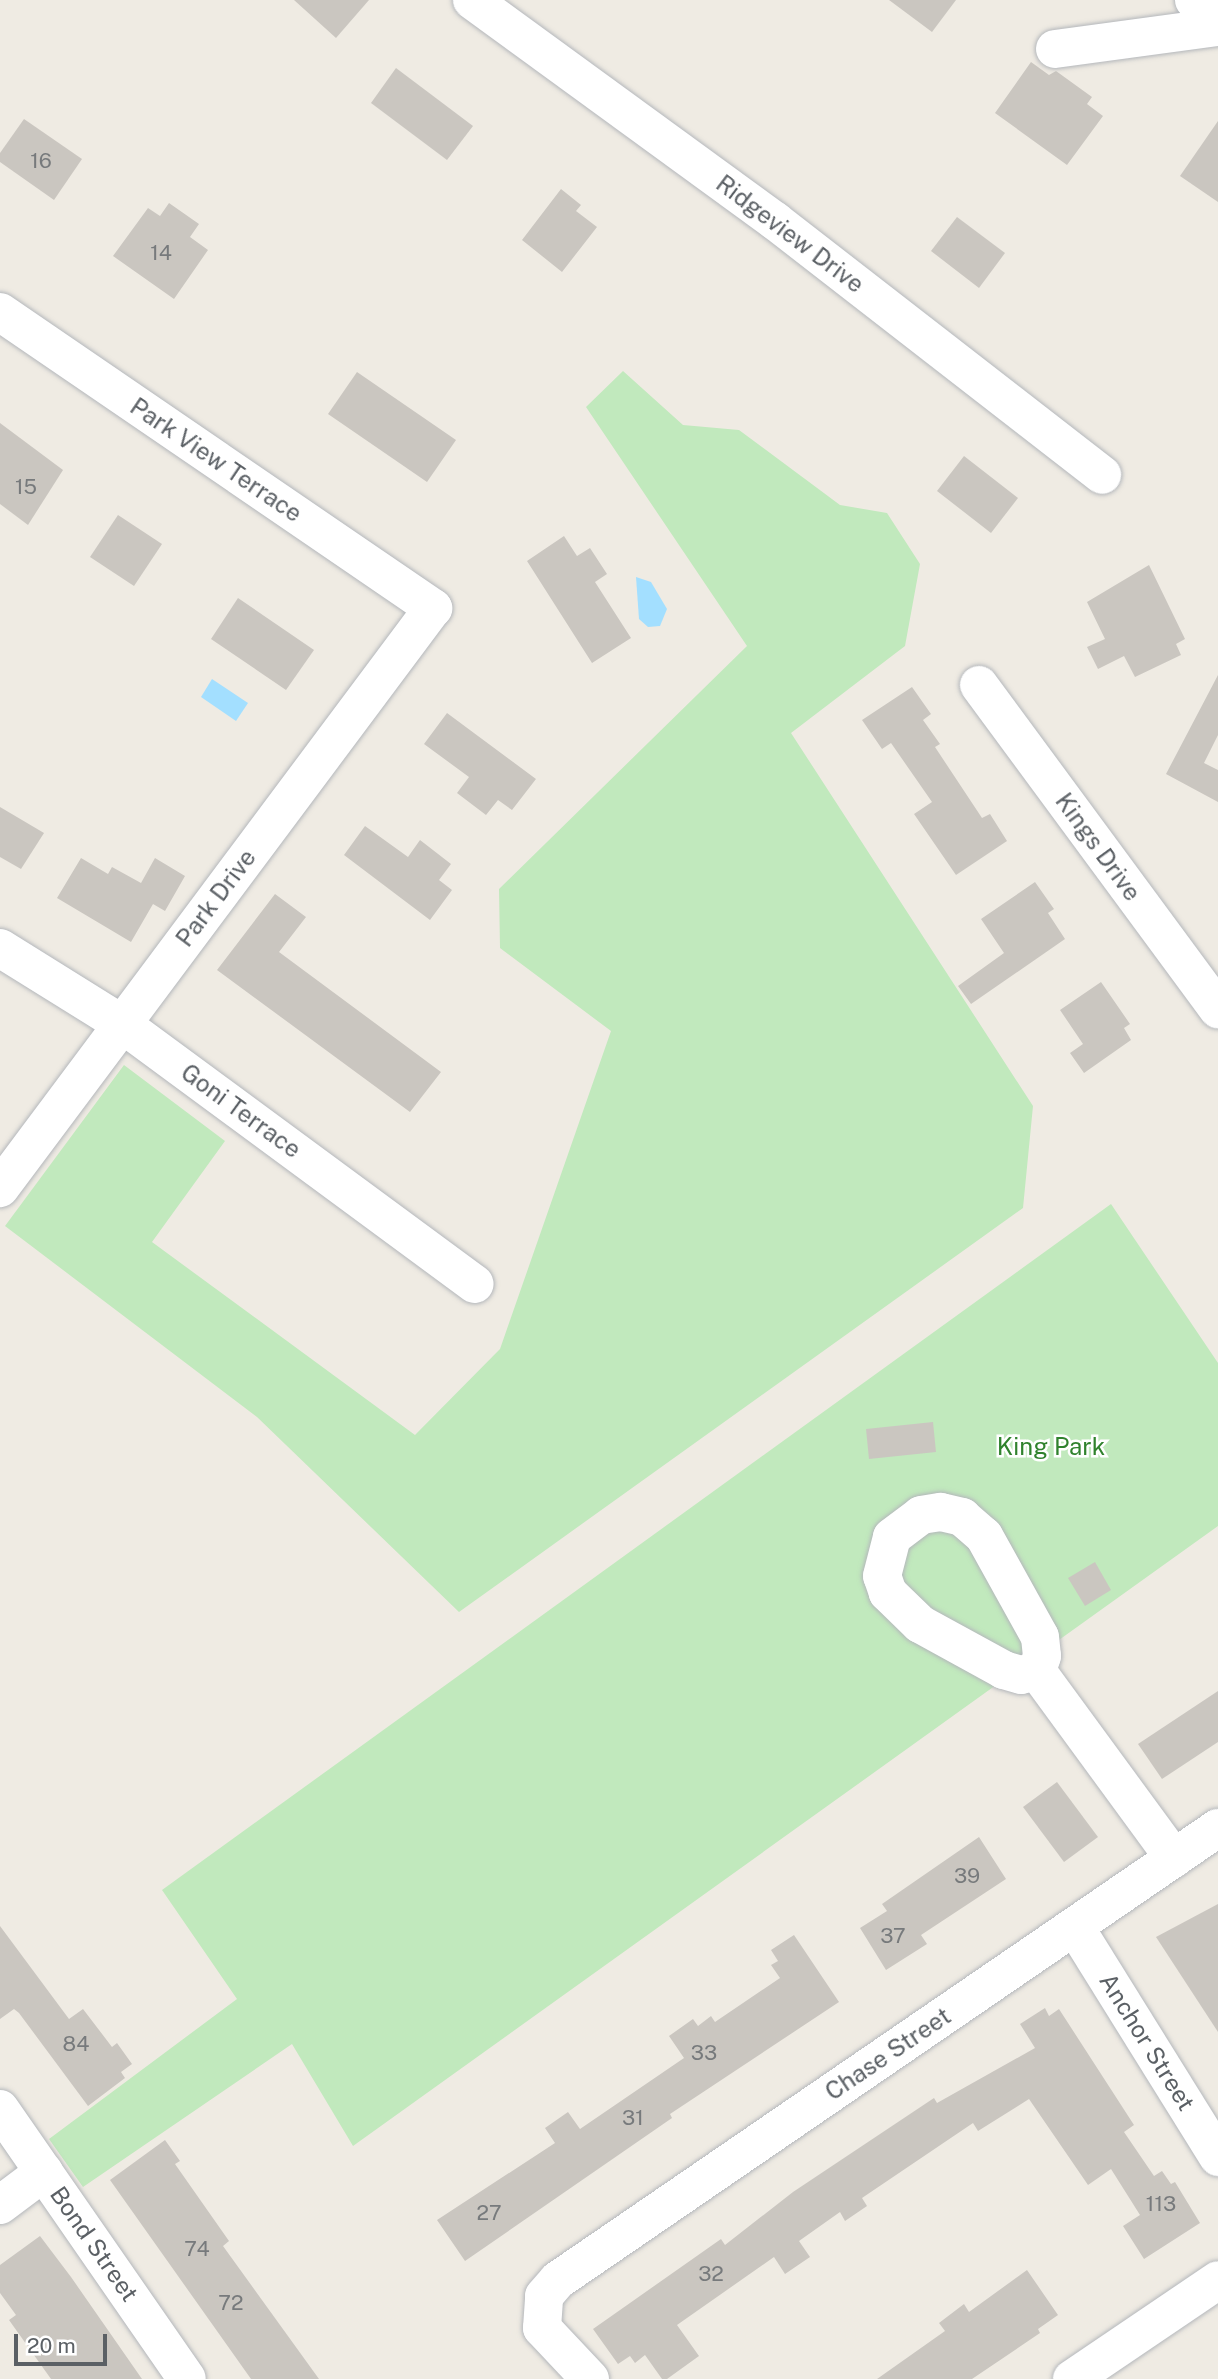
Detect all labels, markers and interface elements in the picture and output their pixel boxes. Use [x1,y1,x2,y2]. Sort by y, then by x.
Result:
house number: 16 [30,148,52,174]
street label: Ridgeview Drive [710,169,870,299]
house number: 14 [150,240,172,266]
street label: Park View Terrace [124,392,308,528]
house number: 15 [15,474,37,500]
street label: Kings Drive [1049,787,1147,907]
street label: Park Drive [170,844,262,952]
street label: Goni Terrace [175,1058,307,1164]
park label: King Park [997,1433,1105,1461]
house number: 39 [954,1863,980,1889]
house number: 37 [880,1923,906,1949]
street label: Anchor Street [1093,1968,1201,2116]
street label: Chase Street [820,2001,956,2107]
house number: 84 [63,2031,89,2057]
house number: 33 [691,2040,717,2066]
house number: 31 [622,2105,644,2131]
street label: Bond Street [44,2181,144,2307]
house number: 113 [1146,2191,1176,2217]
house number: 27 [476,2200,502,2226]
house number: 74 [184,2236,210,2262]
house number: 32 [698,2261,724,2287]
house number: 72 [218,2290,244,2316]
scale bar [18,2320,110,2364]
text: 20 m [27,2333,76,2358]

